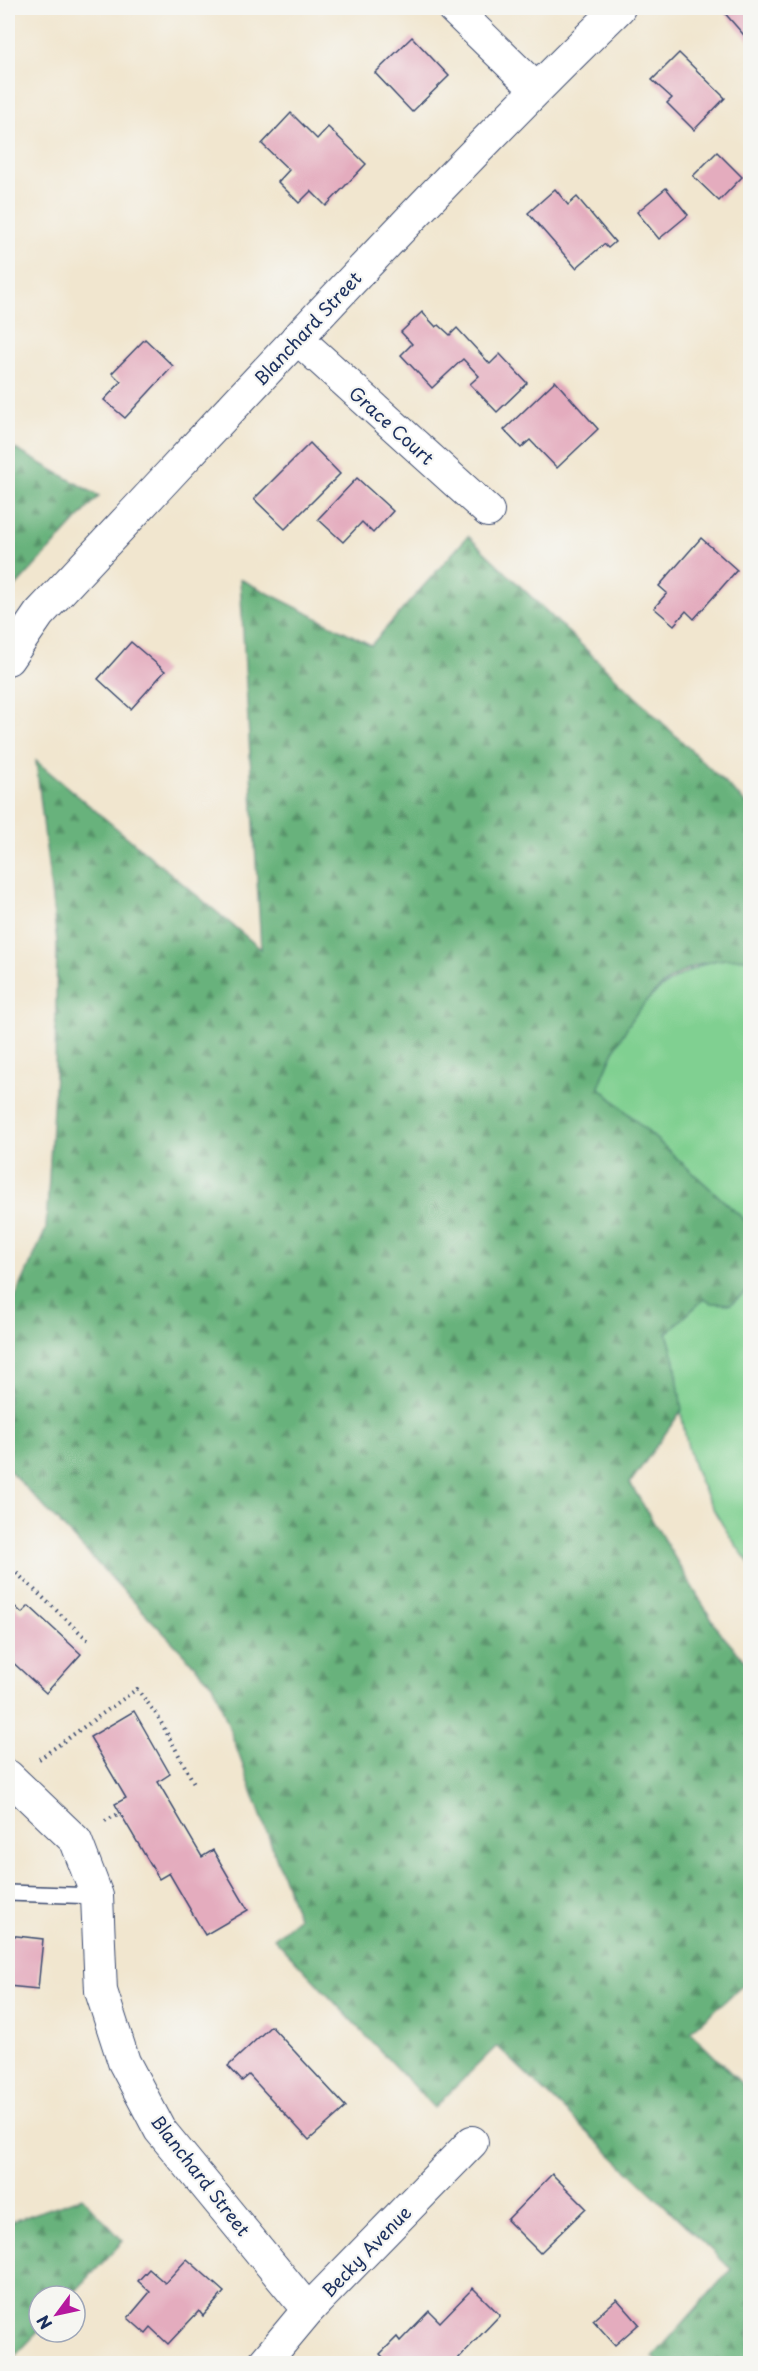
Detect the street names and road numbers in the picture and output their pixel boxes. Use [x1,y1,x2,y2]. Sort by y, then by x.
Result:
street label: Blanchard Street [247,265,367,391]
street label: Grace Court [344,379,440,471]
street label: Blanchard Street [145,2109,257,2241]
street label: Becky Avenue [315,2199,417,2303]

